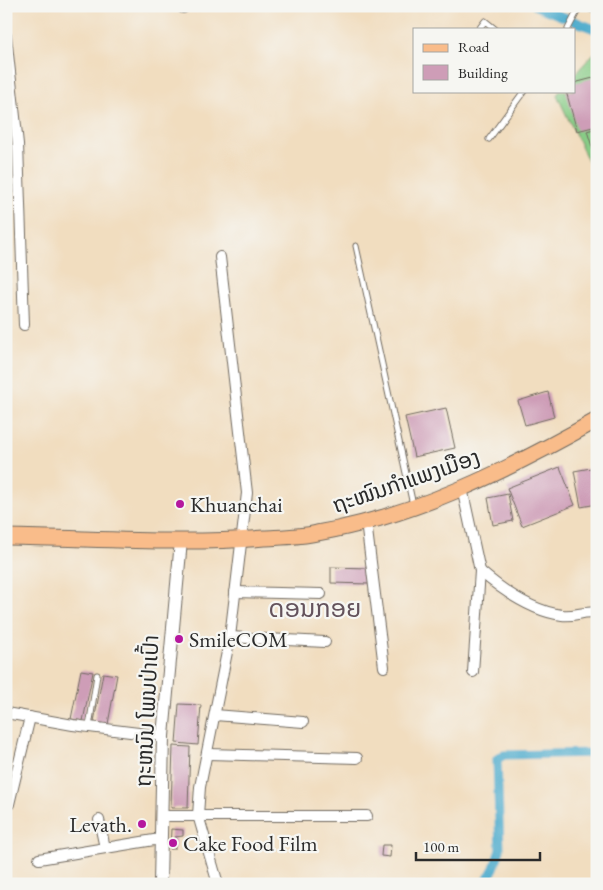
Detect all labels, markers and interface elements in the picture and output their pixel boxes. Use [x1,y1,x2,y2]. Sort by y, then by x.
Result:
legend [413,28,576,92]
text: Road [458,37,490,56]
text: Building [458,63,508,82]
street label: ຖະໜົນກຳແພງເມືອງ [328,442,484,520]
place label: Khuanchai [190,490,283,519]
marker: Khuanchai [174,498,186,510]
district label: ດອນກອຍ [269,592,361,624]
place label: SmileCOM [189,625,288,654]
marker: SmileCOM [173,633,185,645]
street label: ຖະຫນົນ ໂພນປ່າເປົ້າ [127,634,165,788]
place label: Levath. [69,810,132,839]
marker: Levath. [136,818,148,830]
place label: Cake Food Film [183,829,318,858]
scale bar [416,830,539,862]
marker: Cake Food Film [167,837,179,849]
text: 100 m [423,837,460,856]

